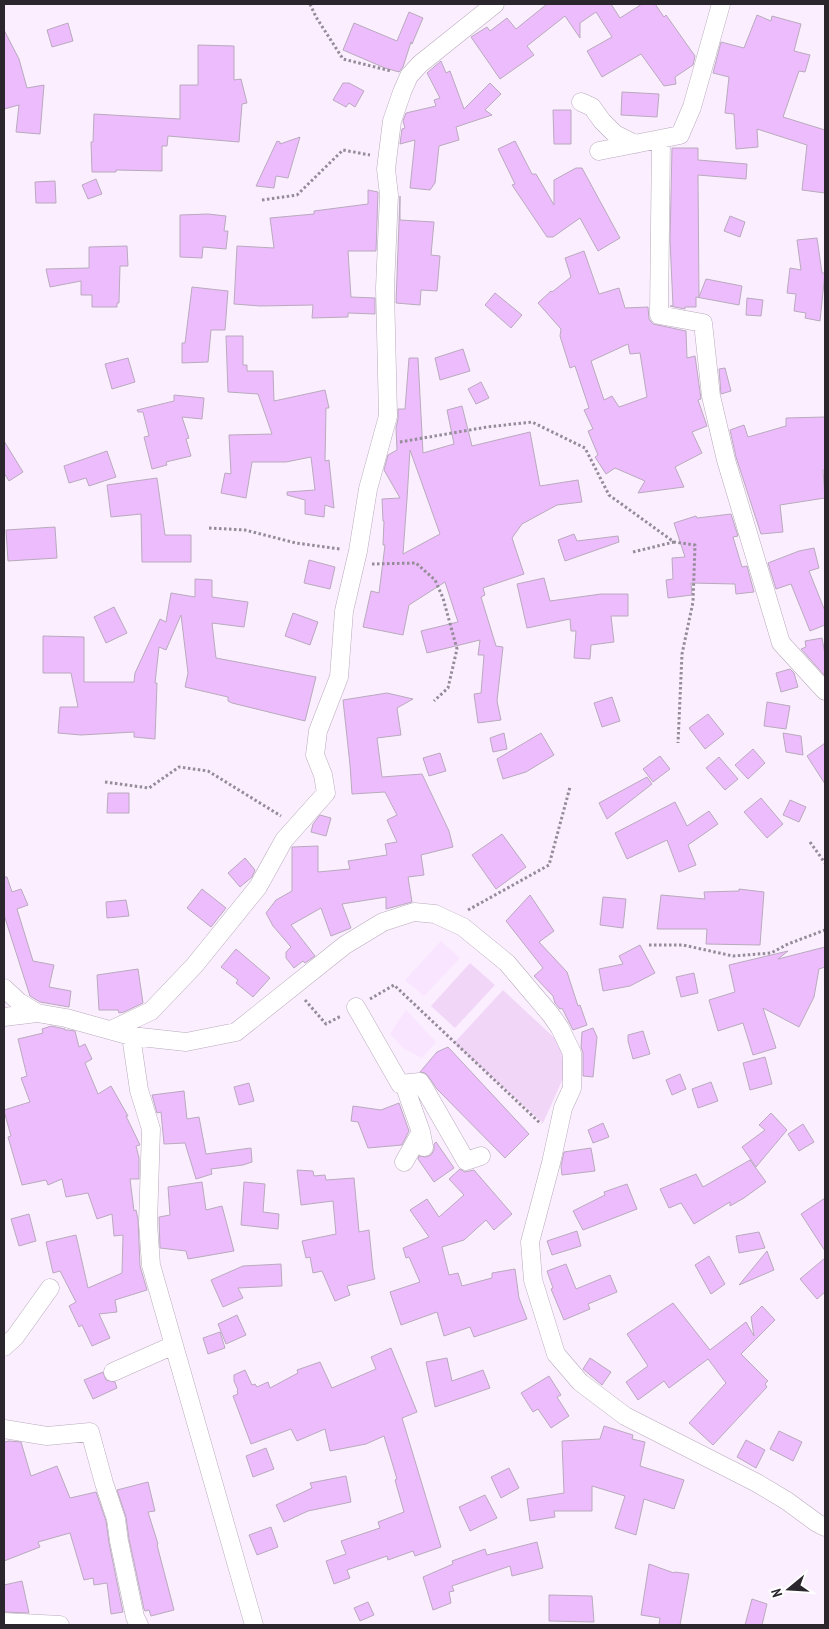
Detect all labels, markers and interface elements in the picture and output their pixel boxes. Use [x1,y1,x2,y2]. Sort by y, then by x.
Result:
north arrow [764,1564,814,1614]
text: N [767,1587,786,1599]

